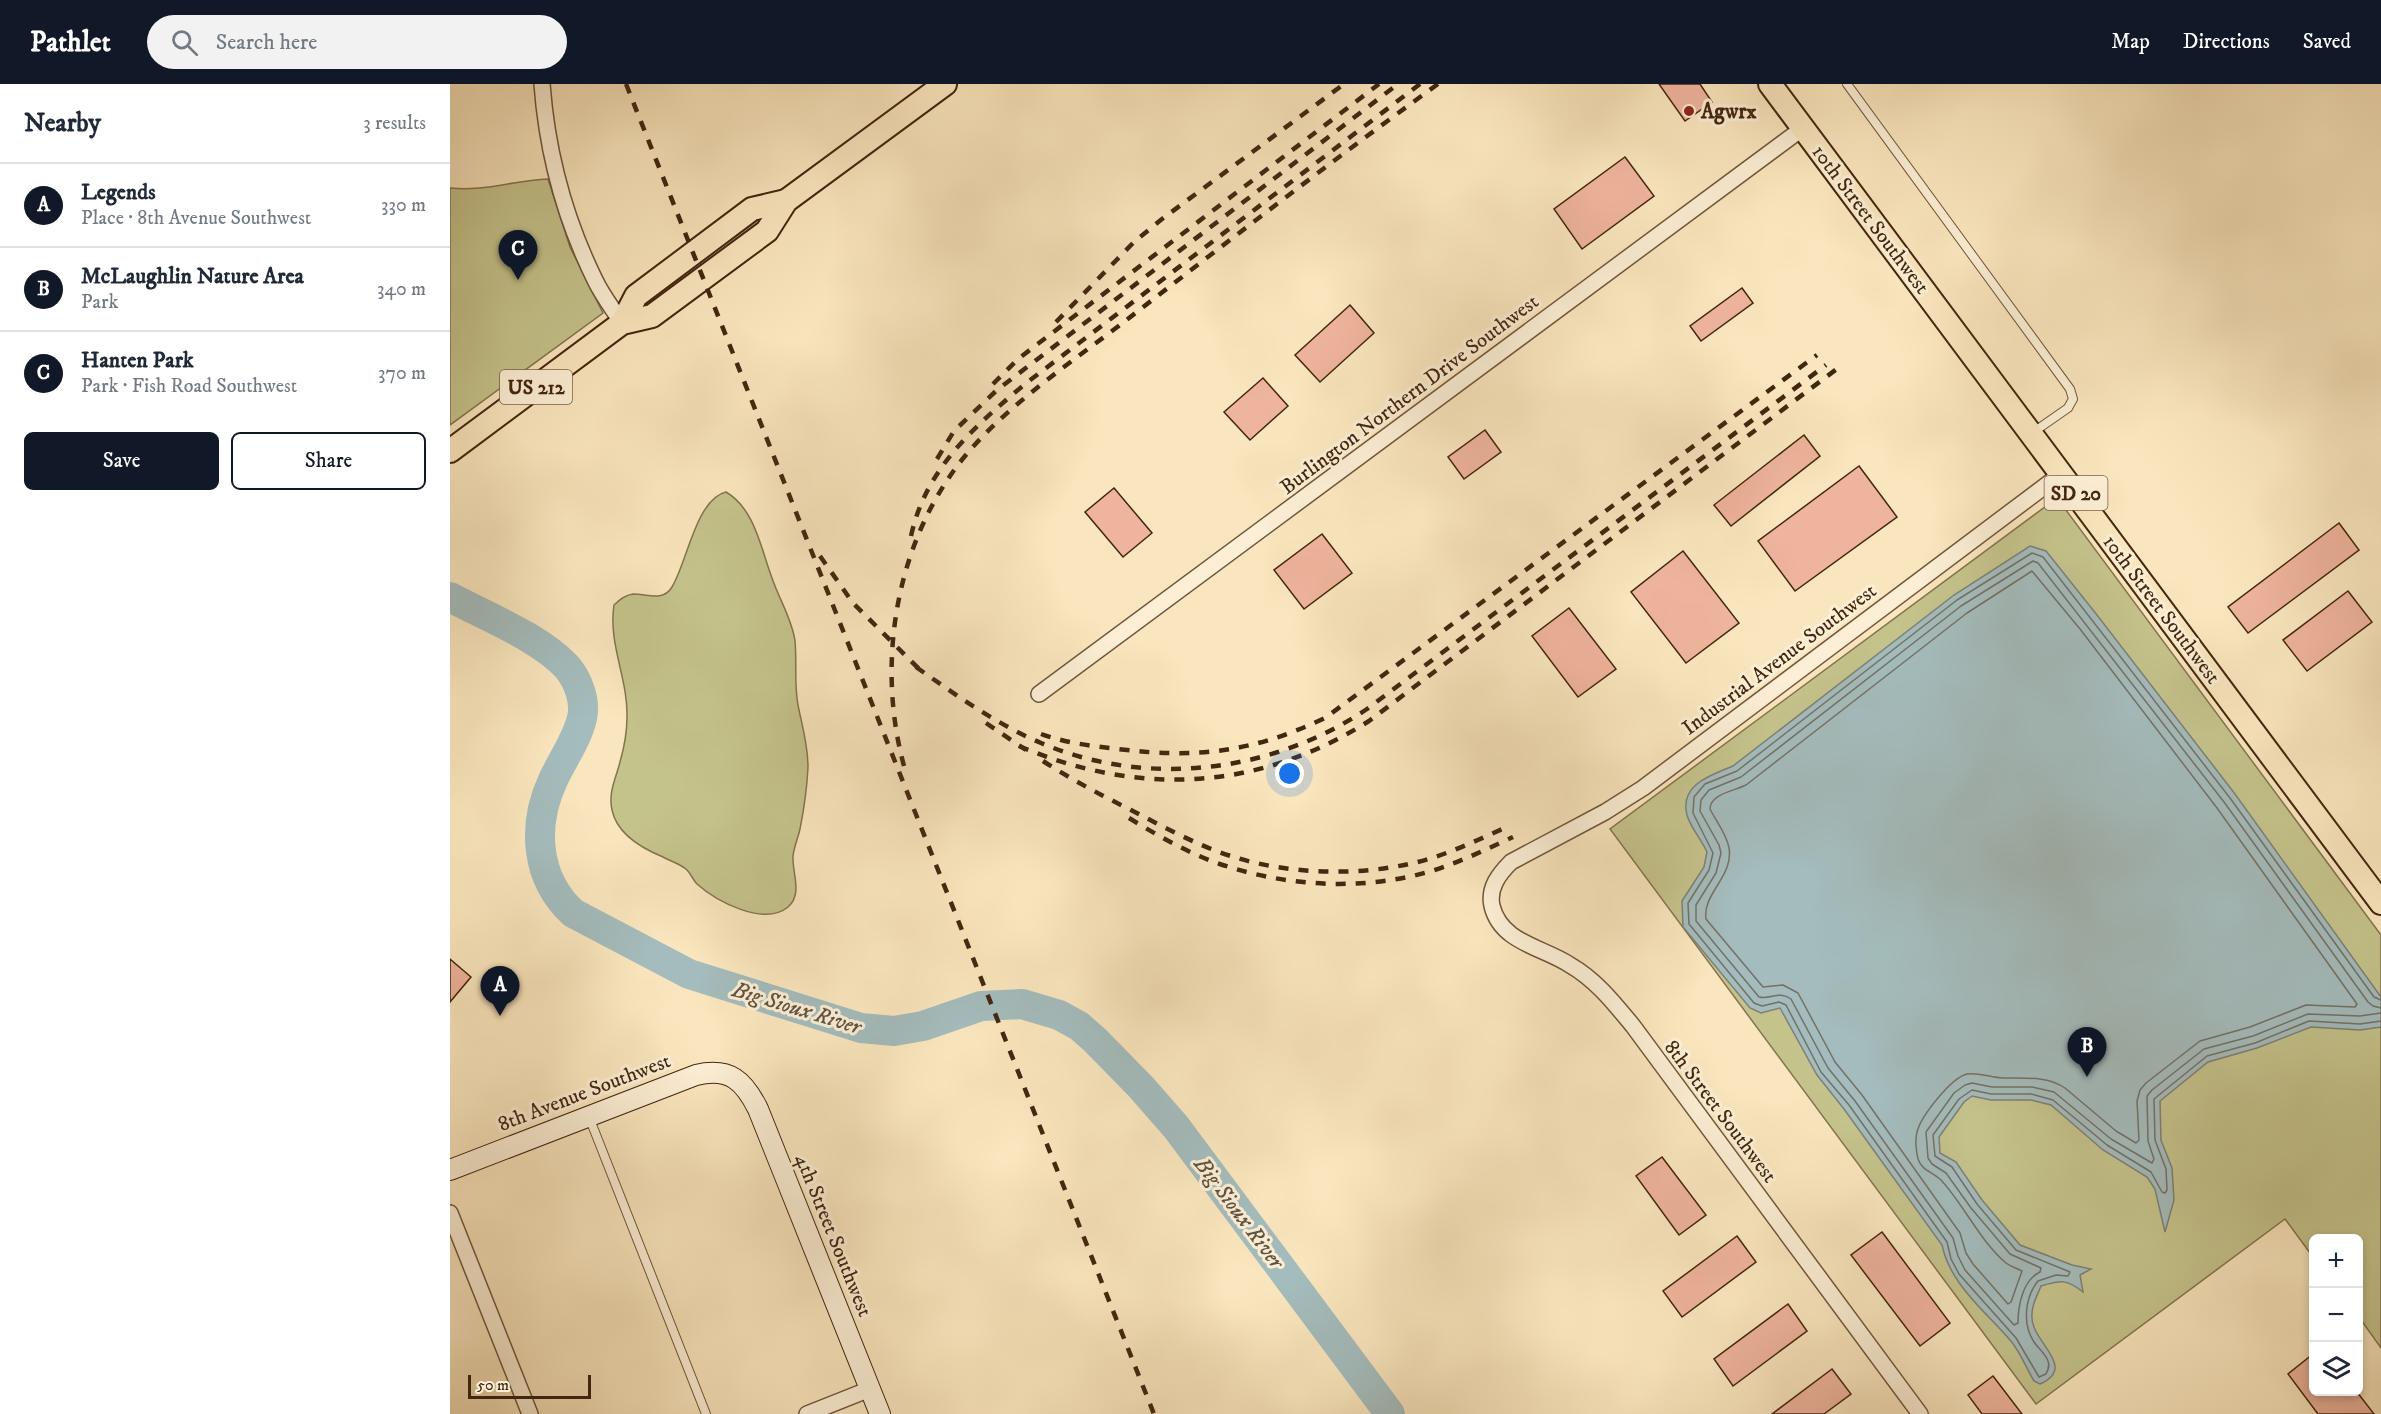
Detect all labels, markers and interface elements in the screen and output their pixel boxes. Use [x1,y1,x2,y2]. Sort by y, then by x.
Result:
search box [147,15,567,69]
text: Pathlet [30,25,111,60]
icon: search [168,26,201,59]
text: Search here [216,29,317,56]
text: Map [2111,29,2150,55]
text: Directions [2183,29,2270,55]
text: Saved [2303,29,2351,55]
place label: Agwrx [1700,99,1757,125]
marker: Agwrx [1682,104,1696,118]
text: Nearby [24,107,101,140]
text: 3 results [363,111,426,136]
street label: 10th Street Southwest [1806,140,1935,300]
text: Legends [81,179,156,206]
text: A [37,193,50,218]
text: 330 m [381,193,426,218]
text: Place · 8th Avenue Southwest [81,206,311,231]
pin: C [498,230,538,280]
text: McLaughlin Nature Area [81,263,304,290]
text: B [37,277,50,302]
text: 340 m [377,277,426,302]
street label: Burlington Northern Drive Southwest [1275,289,1544,501]
text: Park [81,290,118,315]
text: Hanten Park [81,347,194,374]
text: C [37,361,50,386]
text: 370 m [378,361,426,386]
road number: US 212 [500,370,572,404]
text: Park · Fish Road Southwest [81,374,297,399]
button: Save [24,432,219,490]
button: Share [231,432,426,490]
road number: SD 20 [2044,476,2108,510]
street label: 10th Street Southwest [2097,530,2226,690]
street label: Industrial Avenue Southwest [1677,578,1882,741]
your location [1275,759,1304,788]
pin: A [481,966,520,1016]
water label: Big Sioux River [728,976,866,1041]
pin: B [2068,1028,2106,1077]
street label: 8th Street Southwest [1658,1035,1782,1188]
street label: 8th Avenue Southwest [494,1048,675,1138]
street label: 4th Street Southwest [789,1150,878,1321]
water label: Big Sioux River [1187,1151,1291,1276]
map controls [2309,1234,2363,1396]
button: + [2309,1234,2363,1288]
button: − [2309,1288,2363,1342]
button: layers [2309,1342,2363,1396]
scale bar [468,1372,591,1400]
text: 50 m [477,1375,509,1395]

